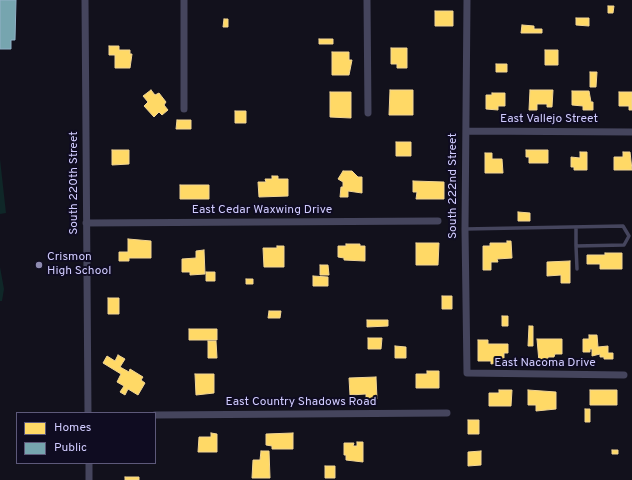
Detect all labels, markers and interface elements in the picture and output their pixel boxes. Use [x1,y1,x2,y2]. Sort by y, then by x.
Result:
street label: East Vallejo Street [500,113,598,127]
street label: South 220th Street [68,131,82,235]
street label: South 222nd Street [447,133,461,239]
street label: East Cedar Waxwing Drive [192,204,332,218]
place label: Crismon High School [47,251,111,279]
marker: Crismon High School [34,260,44,270]
street label: East Nacoma Drive [494,357,596,371]
street label: East Country Shadows Road [226,396,376,410]
legend [16,412,156,464]
text: Homes [54,420,91,436]
text: Public [54,440,87,456]

